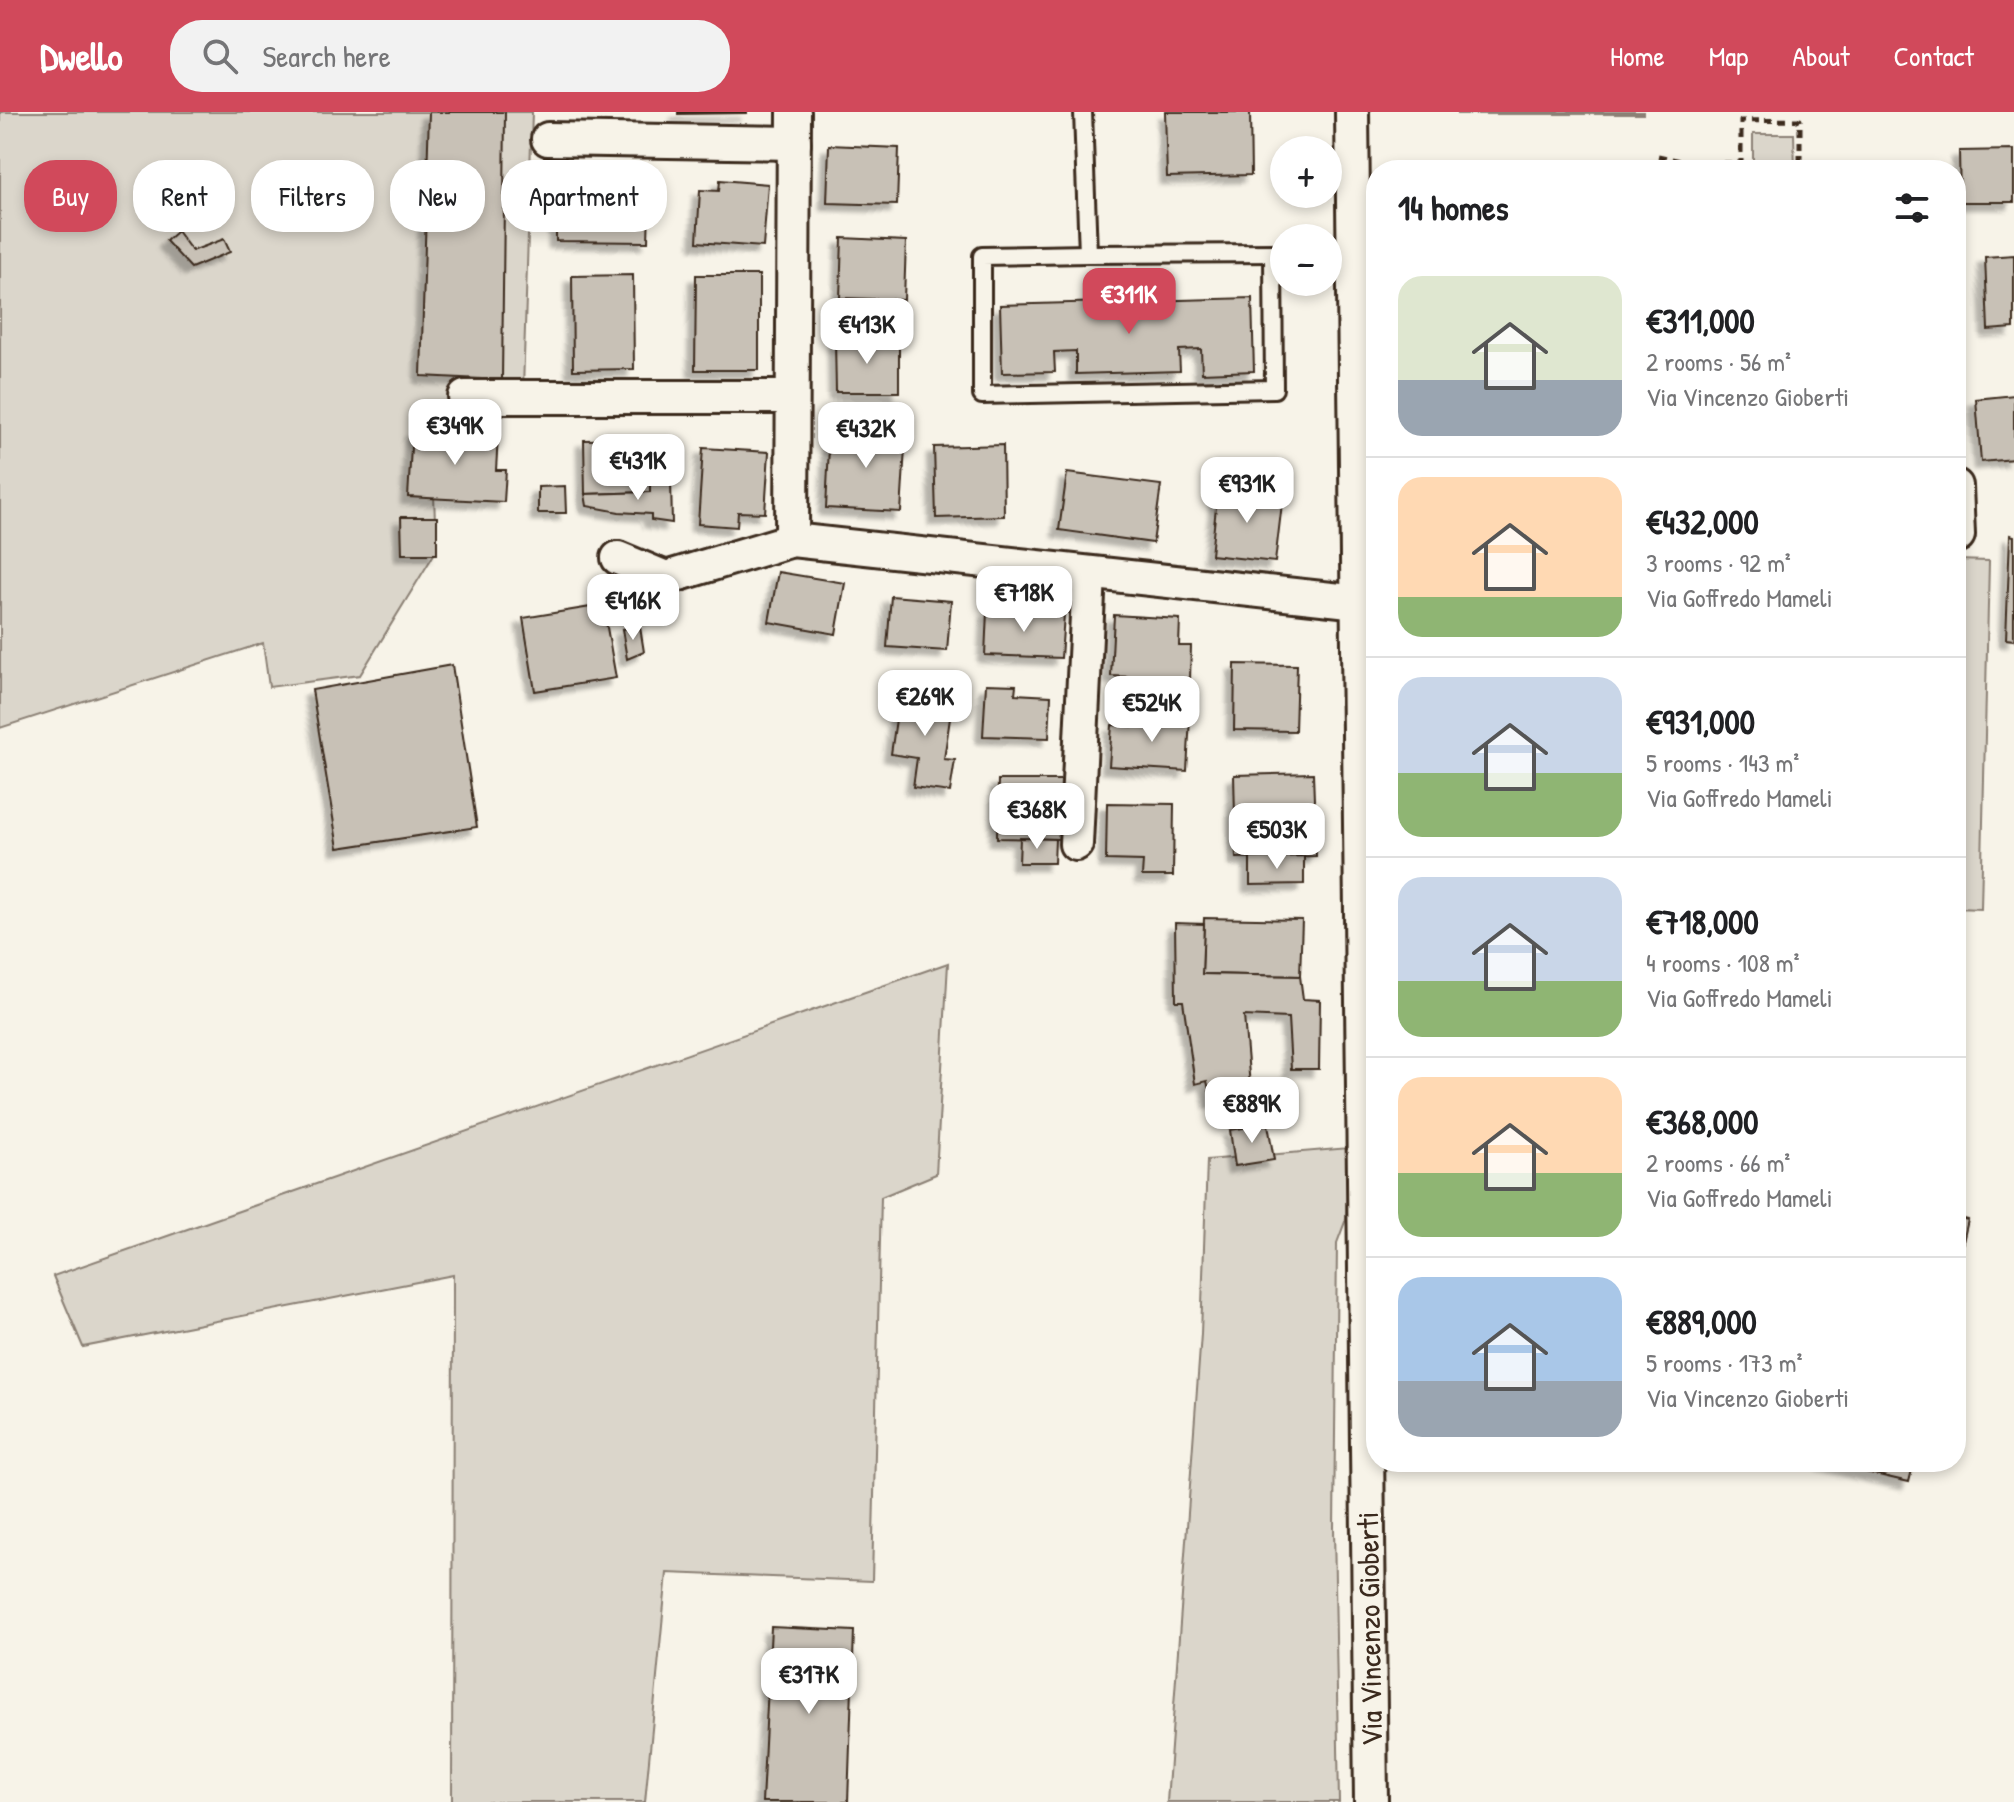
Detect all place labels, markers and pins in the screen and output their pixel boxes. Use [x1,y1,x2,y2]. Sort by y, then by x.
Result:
pin: €311K [1073,268,1185,336]
pin: €413K [811,298,923,366]
pin: €349K [399,399,511,467]
pin: €432K [810,402,922,470]
pin: €431K [582,434,694,502]
pin: €931K [1191,457,1303,525]
pin: €718K [968,566,1080,634]
pin: €416K [577,574,689,642]
pin: €269K [869,670,981,738]
pin: €524K [1096,676,1208,744]
pin: €368K [981,783,1093,851]
pin: €503K [1221,803,1333,871]
pin: €889K [1196,1077,1308,1145]
pin: €317K [753,1648,865,1716]

